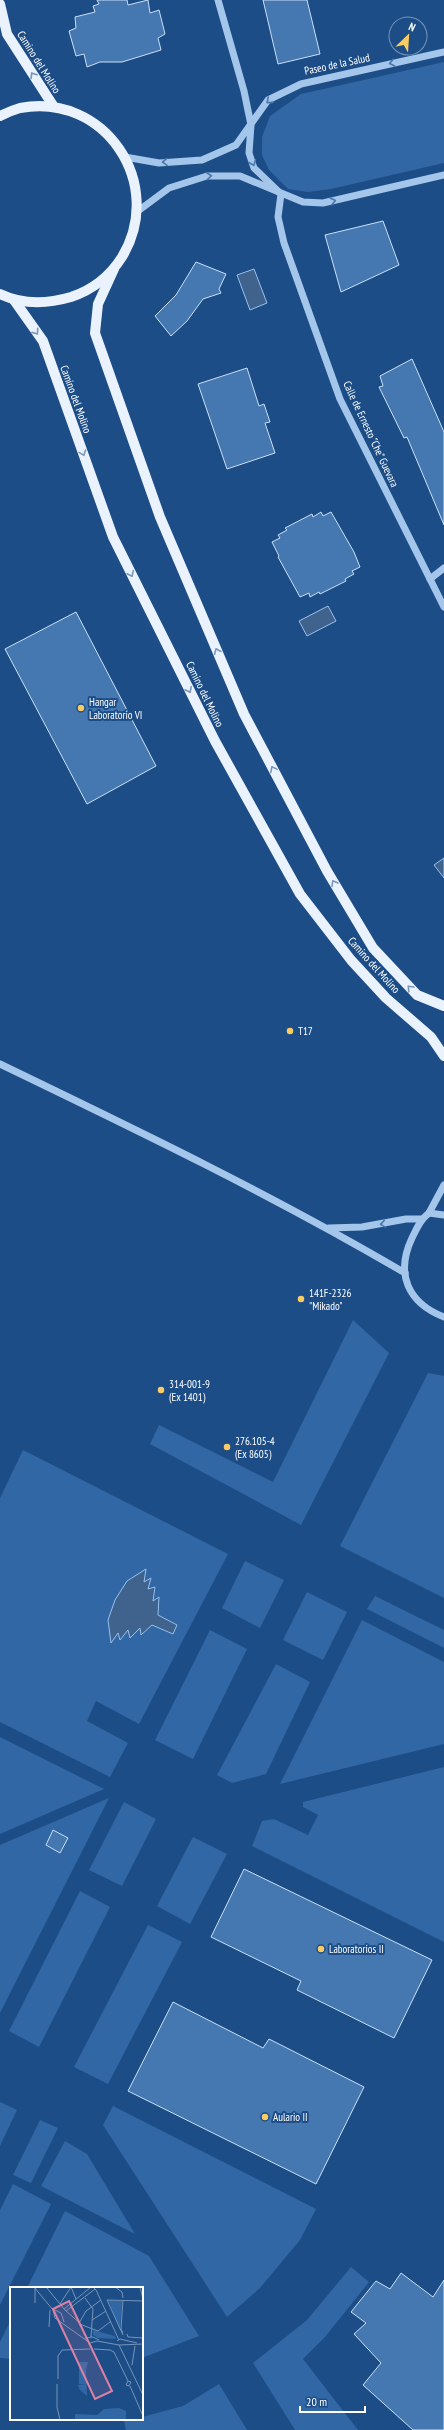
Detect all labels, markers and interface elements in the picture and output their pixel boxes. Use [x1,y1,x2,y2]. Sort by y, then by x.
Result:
north arrow [388,16,428,56]
text: N [407,19,418,35]
street label: Camino del Molino [14,28,64,96]
street label: Paseo de la Salud [303,50,371,78]
one-way arrow [389,59,395,67]
one-way arrow [31,72,38,79]
one-way arrow [266,96,274,103]
one-way arrow [161,158,167,166]
one-way arrow [248,160,256,167]
one-way arrow [206,172,212,181]
one-way arrow [329,197,336,206]
one-way arrow [31,328,38,335]
street label: Camino del Molino [57,363,95,435]
street label: Calle de Ernesto "Che" Guevara [340,379,402,489]
one-way arrow [78,450,86,457]
one-way arrow [126,570,134,577]
one-way arrow [214,648,222,655]
street label: Camino del Molino [183,659,227,729]
one-way arrow [184,686,192,693]
place label: Hangar Laboratorio VI [89,695,142,722]
marker: Hangar Laboratorio VI [76,703,86,713]
one-way arrow [270,766,278,773]
one-way arrow [332,880,339,887]
street label: Camino del Molino [345,934,403,996]
one-way arrow [408,985,415,993]
place label: T17 [298,1024,313,1038]
marker: T17 [285,1026,295,1036]
one-way arrow [380,1219,386,1228]
place label: 141F-2326 "Mikado" [309,1286,351,1313]
marker: 141F-2326 "Mikado" [296,1294,306,1304]
place label: 314-001-9 (Ex 1401) [169,1377,210,1404]
marker: 314-001-9 (Ex 1401) [156,1385,166,1395]
place label: 276.105-4 (Ex 8605) [235,1434,275,1461]
marker: 276.105-4 (Ex 8605) [222,1442,232,1452]
place label: Laboratorios II [329,1942,384,1956]
marker: Laboratorios II [316,1944,326,1954]
place label: Aulario II [273,2110,308,2124]
marker: Aulario II [260,2112,270,2122]
inset map [10,2287,143,2420]
scale bar [300,2388,365,2414]
text: 20 m [306,2394,327,2409]

